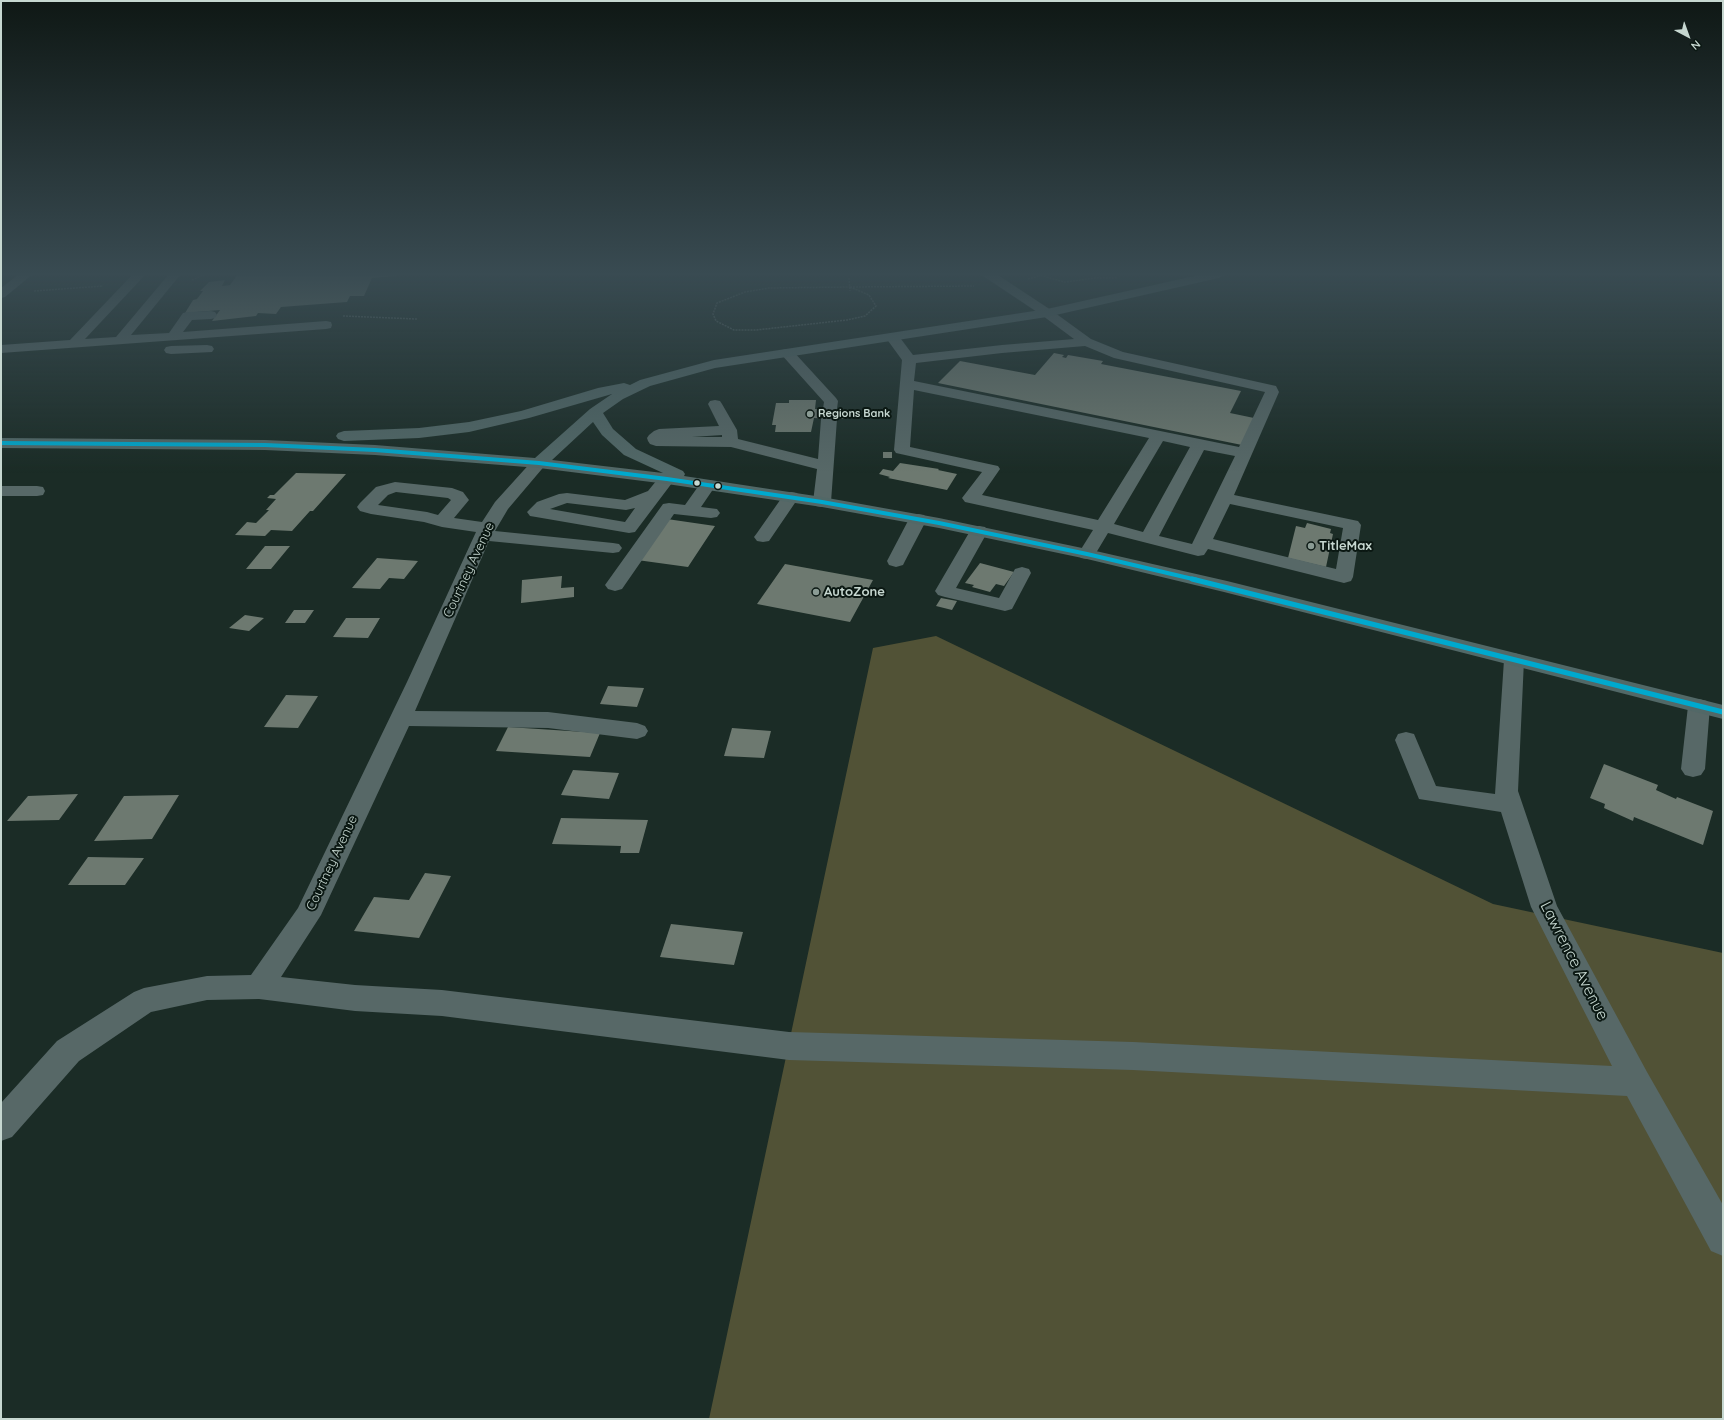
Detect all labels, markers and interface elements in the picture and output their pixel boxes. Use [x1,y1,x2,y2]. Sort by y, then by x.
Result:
north arrow [1668,16,1708,56]
text: N [1688,37,1704,53]
place label: Regions Bank [818,407,890,421]
marker: Regions Bank [805,409,815,419]
unlabelled marker [692,478,702,488]
unlabelled marker [713,481,723,491]
street label: Courtney Avenue [440,520,498,620]
place label: TitleMax [1319,538,1372,554]
marker: TitleMax [1306,541,1316,551]
place label: AutoZone [824,584,885,600]
marker: AutoZone [811,587,821,597]
street label: Courtney Avenue [303,813,361,913]
street label: Lawrence Avenue [1536,898,1612,1024]

